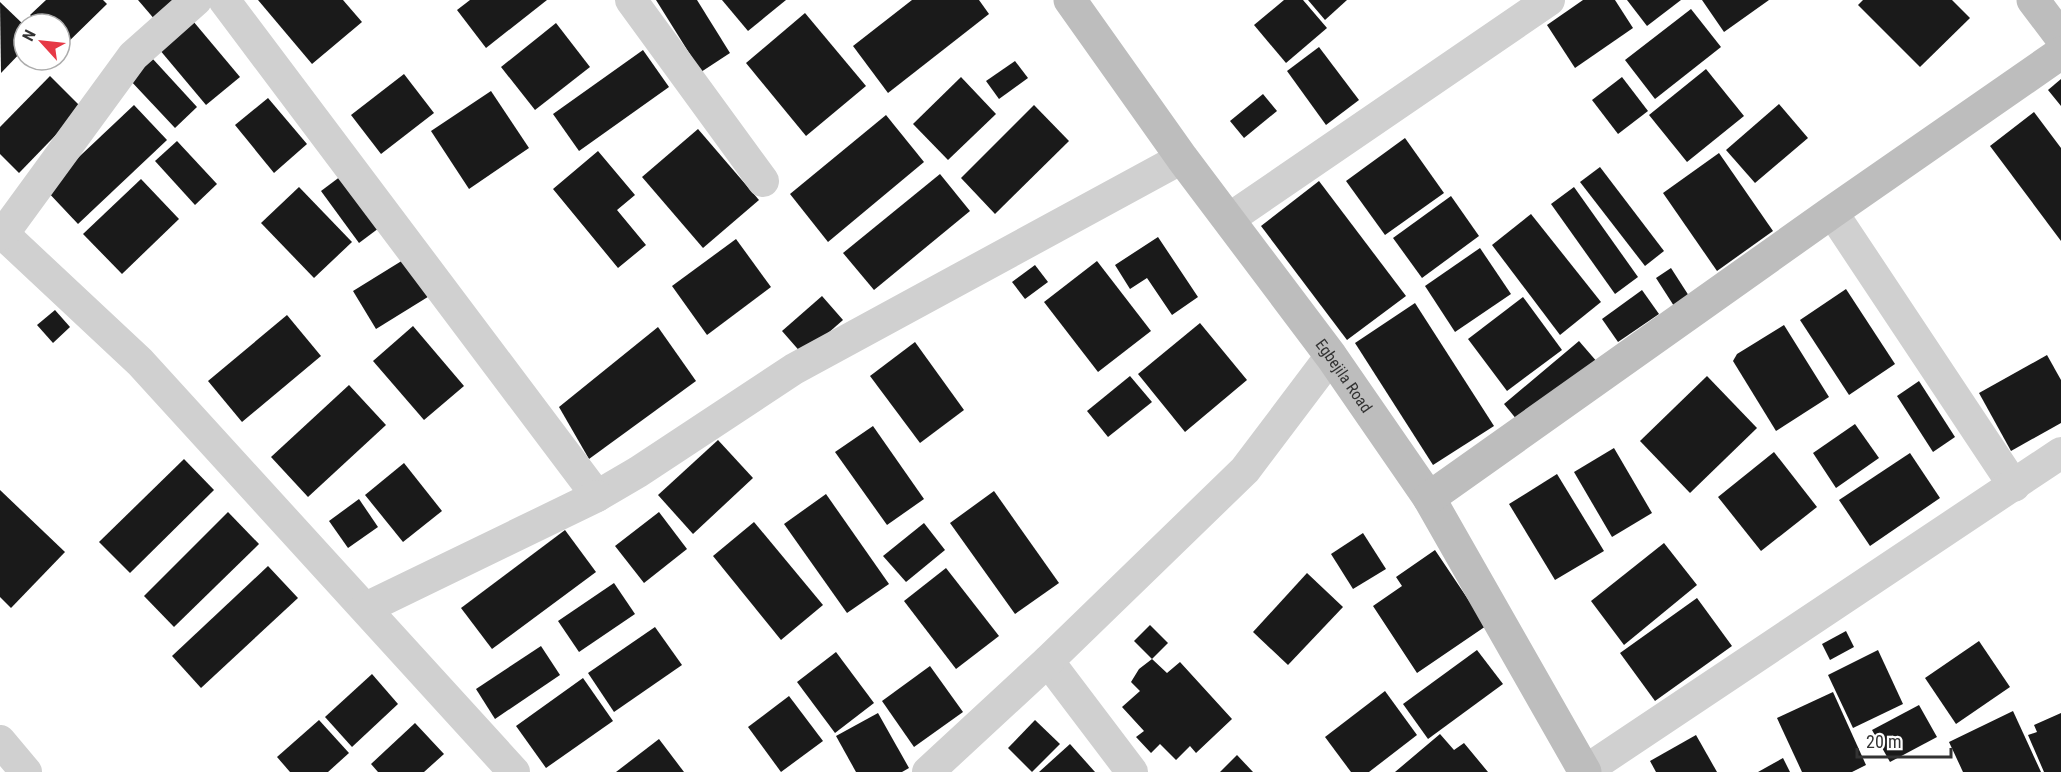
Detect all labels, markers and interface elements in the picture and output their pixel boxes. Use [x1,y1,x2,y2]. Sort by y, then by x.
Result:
north arrow [12,12,72,72]
text: N [18,27,40,44]
street label: Egbejila Road [1311,335,1376,416]
scale bar [1857,721,1952,759]
text: 20 m [1866,731,1901,752]

